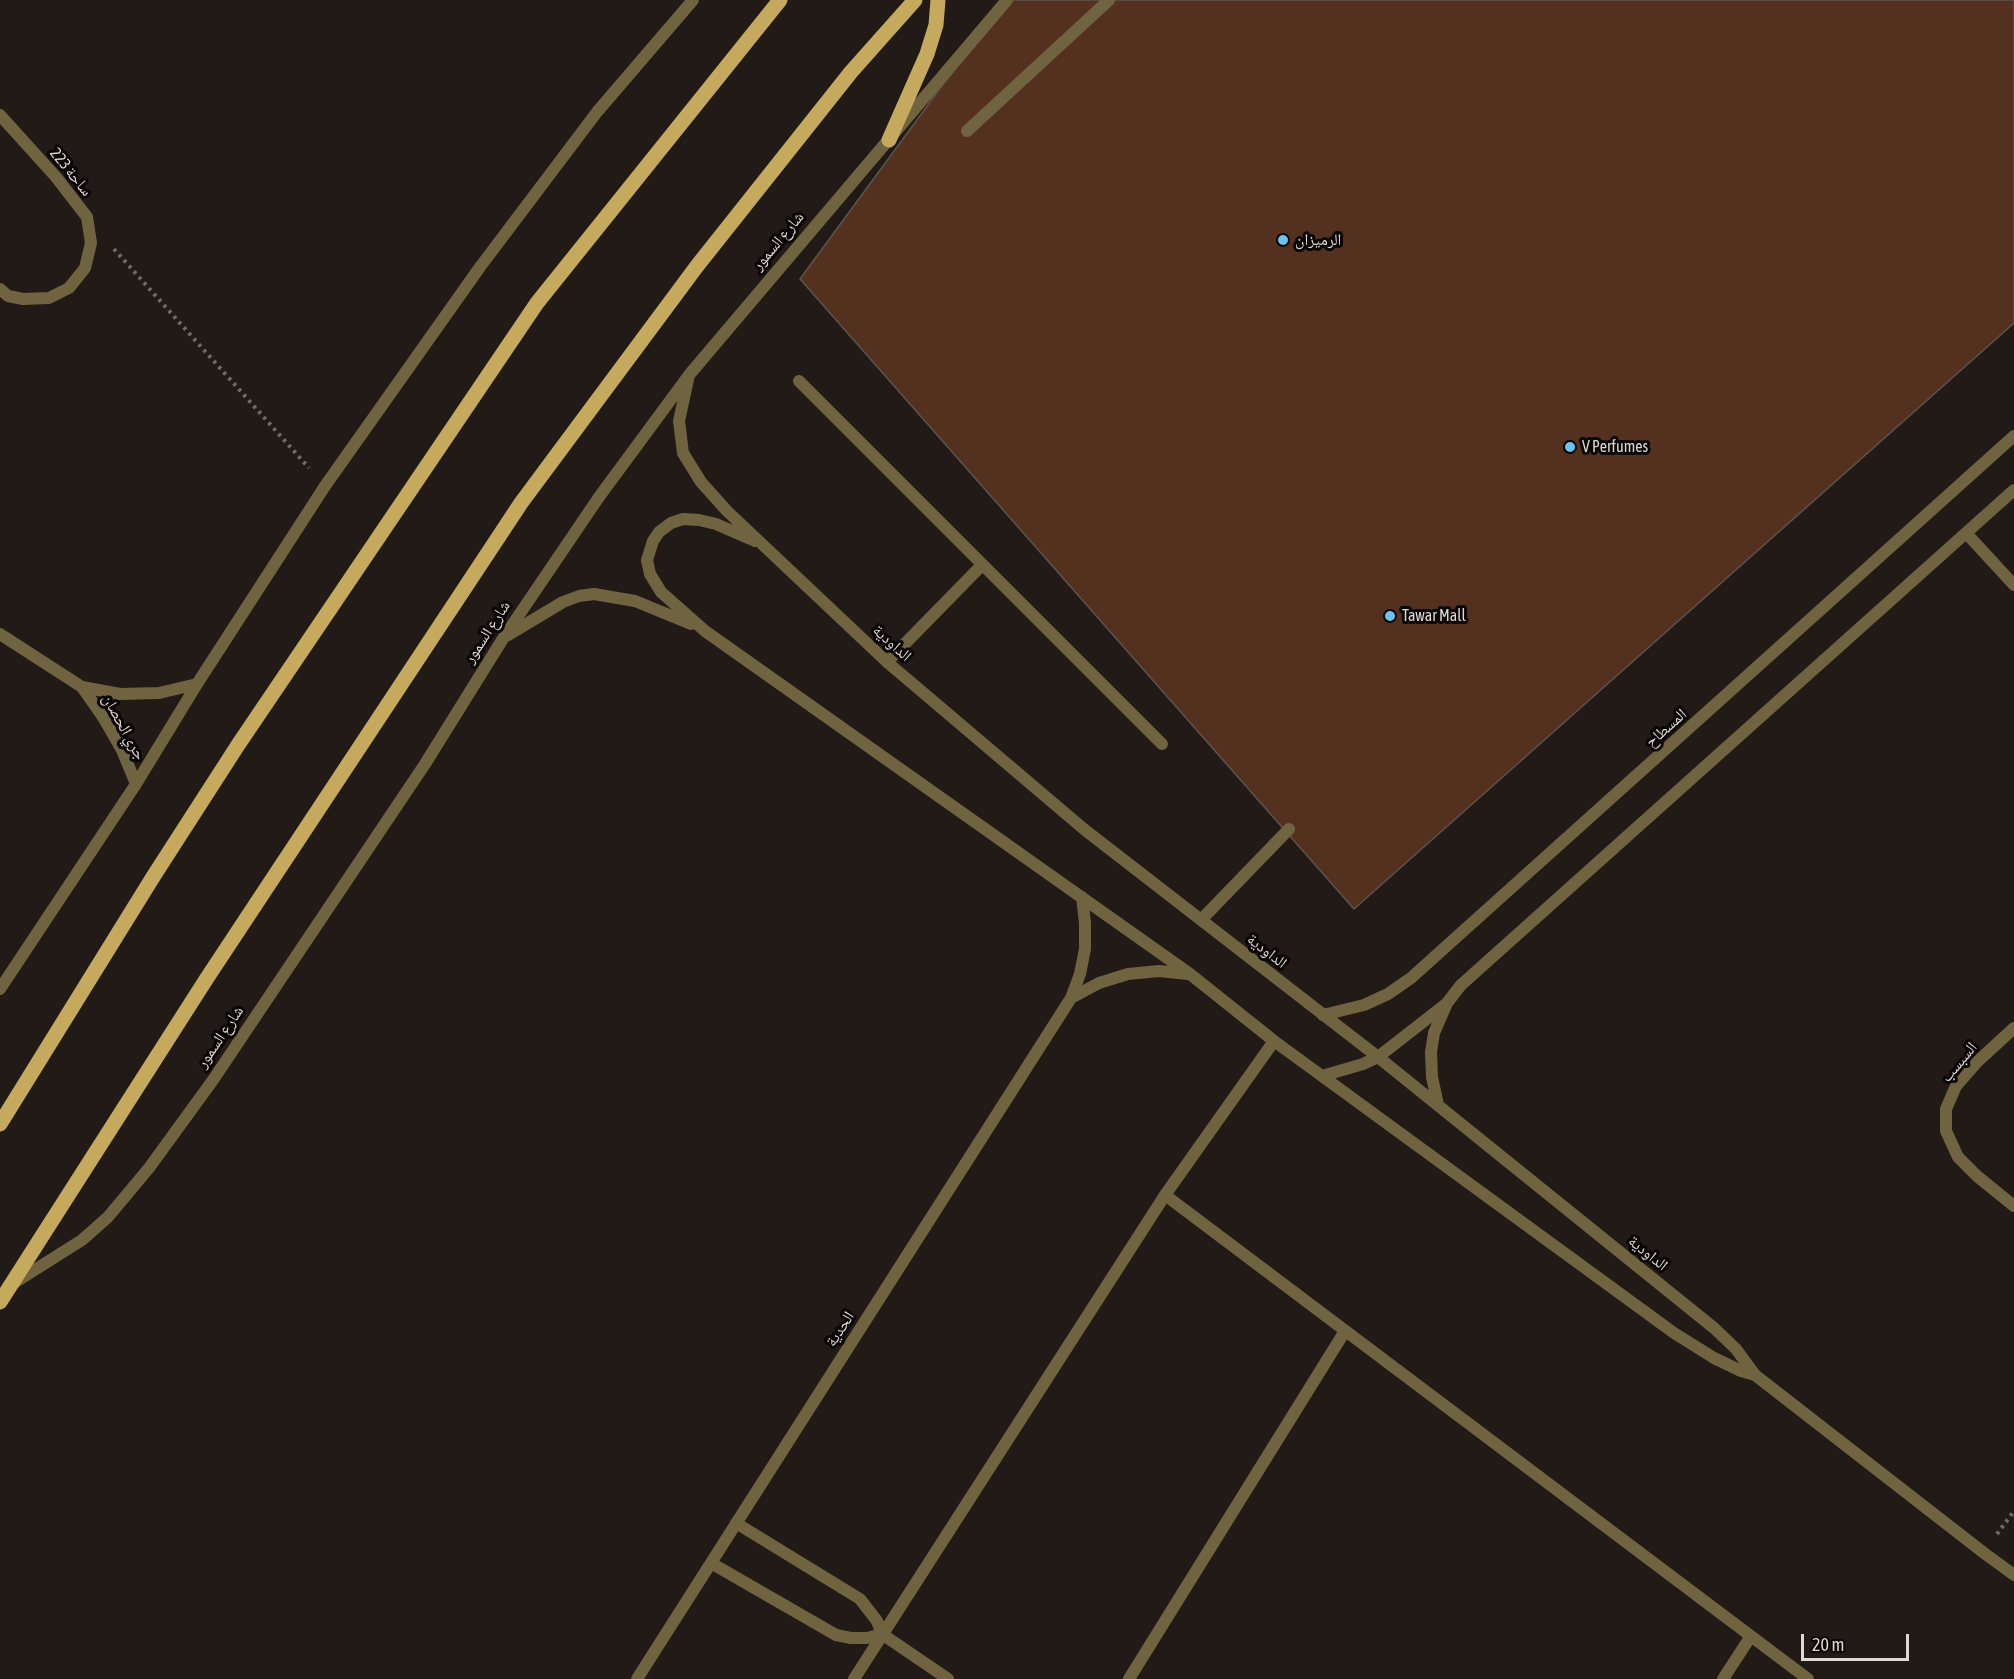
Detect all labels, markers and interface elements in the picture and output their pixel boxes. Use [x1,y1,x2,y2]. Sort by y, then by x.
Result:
street label: ساحة 223 [46,144,96,200]
street label: شارع السمور [748,208,808,274]
place label: الرميزان [1295,230,1341,250]
marker: الرميزان [1276,233,1290,247]
place label: V Perfumes [1582,437,1648,457]
marker: V Perfumes [1563,440,1577,454]
street label: شارع السمور [460,597,514,667]
place label: Tawar Mall [1402,606,1466,626]
marker: Tawar Mall [1383,609,1397,623]
street label: الداودية [869,621,915,665]
street label: جري الحصان [98,691,150,763]
street label: المسطاح [1641,705,1691,751]
street label: الداودية [1243,929,1291,973]
street label: شارع السمور [192,1002,248,1072]
street label: السبسب [1937,1038,1981,1086]
street label: الداودية [1624,1231,1672,1275]
street label: الحدية [822,1308,858,1350]
scale bar [1804,1622,1912,1660]
text: 20 m [1812,1634,1844,1655]

